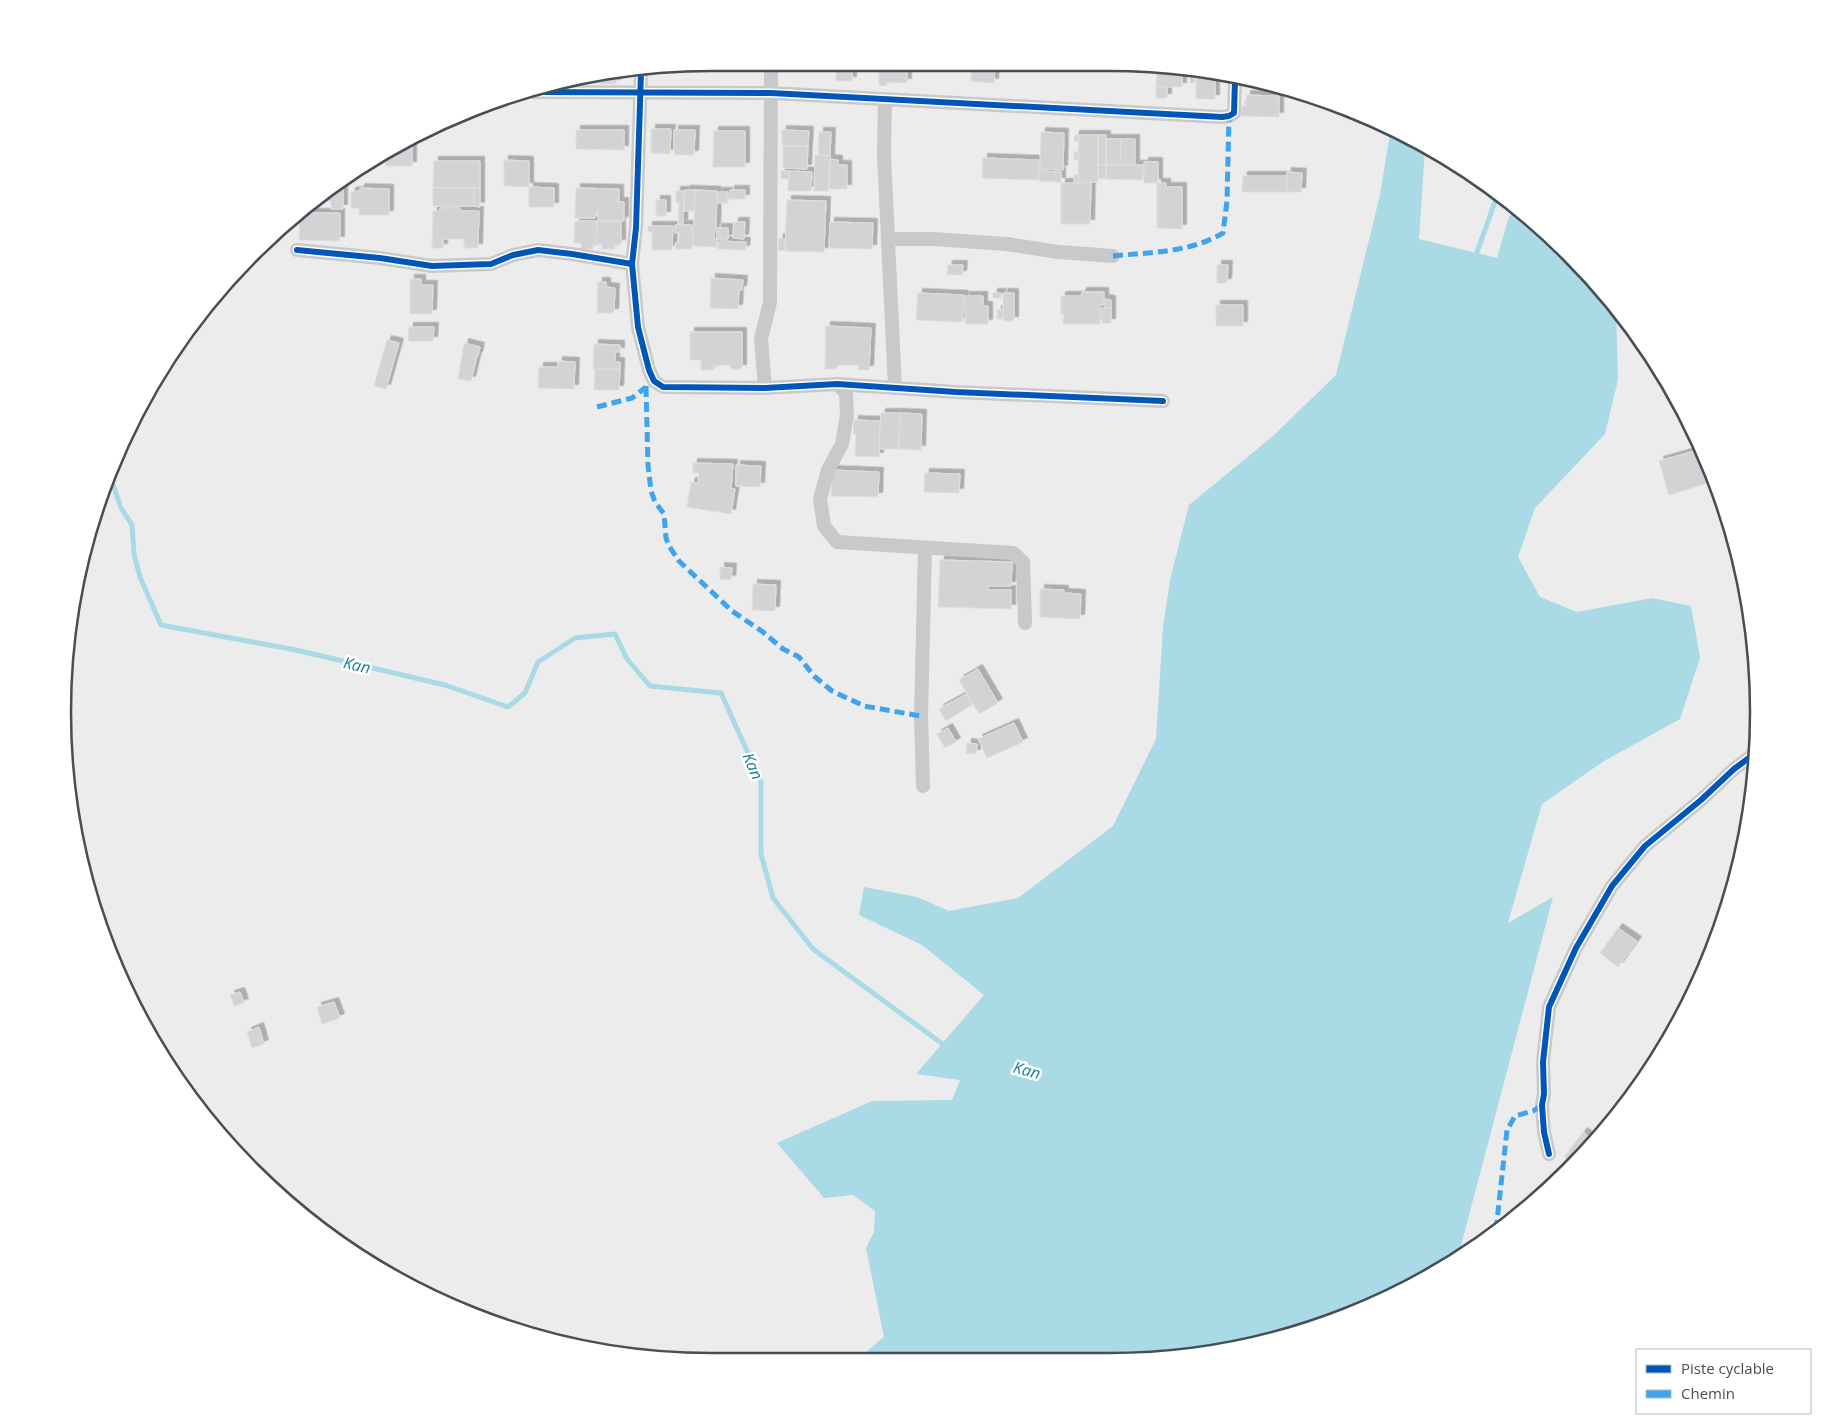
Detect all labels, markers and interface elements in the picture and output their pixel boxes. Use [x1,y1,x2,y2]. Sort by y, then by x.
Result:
water label: Kan [341,651,373,679]
water label: Kan [738,749,768,783]
water label: Kan [1011,1056,1043,1084]
legend [1636,1349,1811,1414]
text: Piste cyclable [1681,1358,1774,1378]
text: Chemin [1681,1383,1735,1403]

